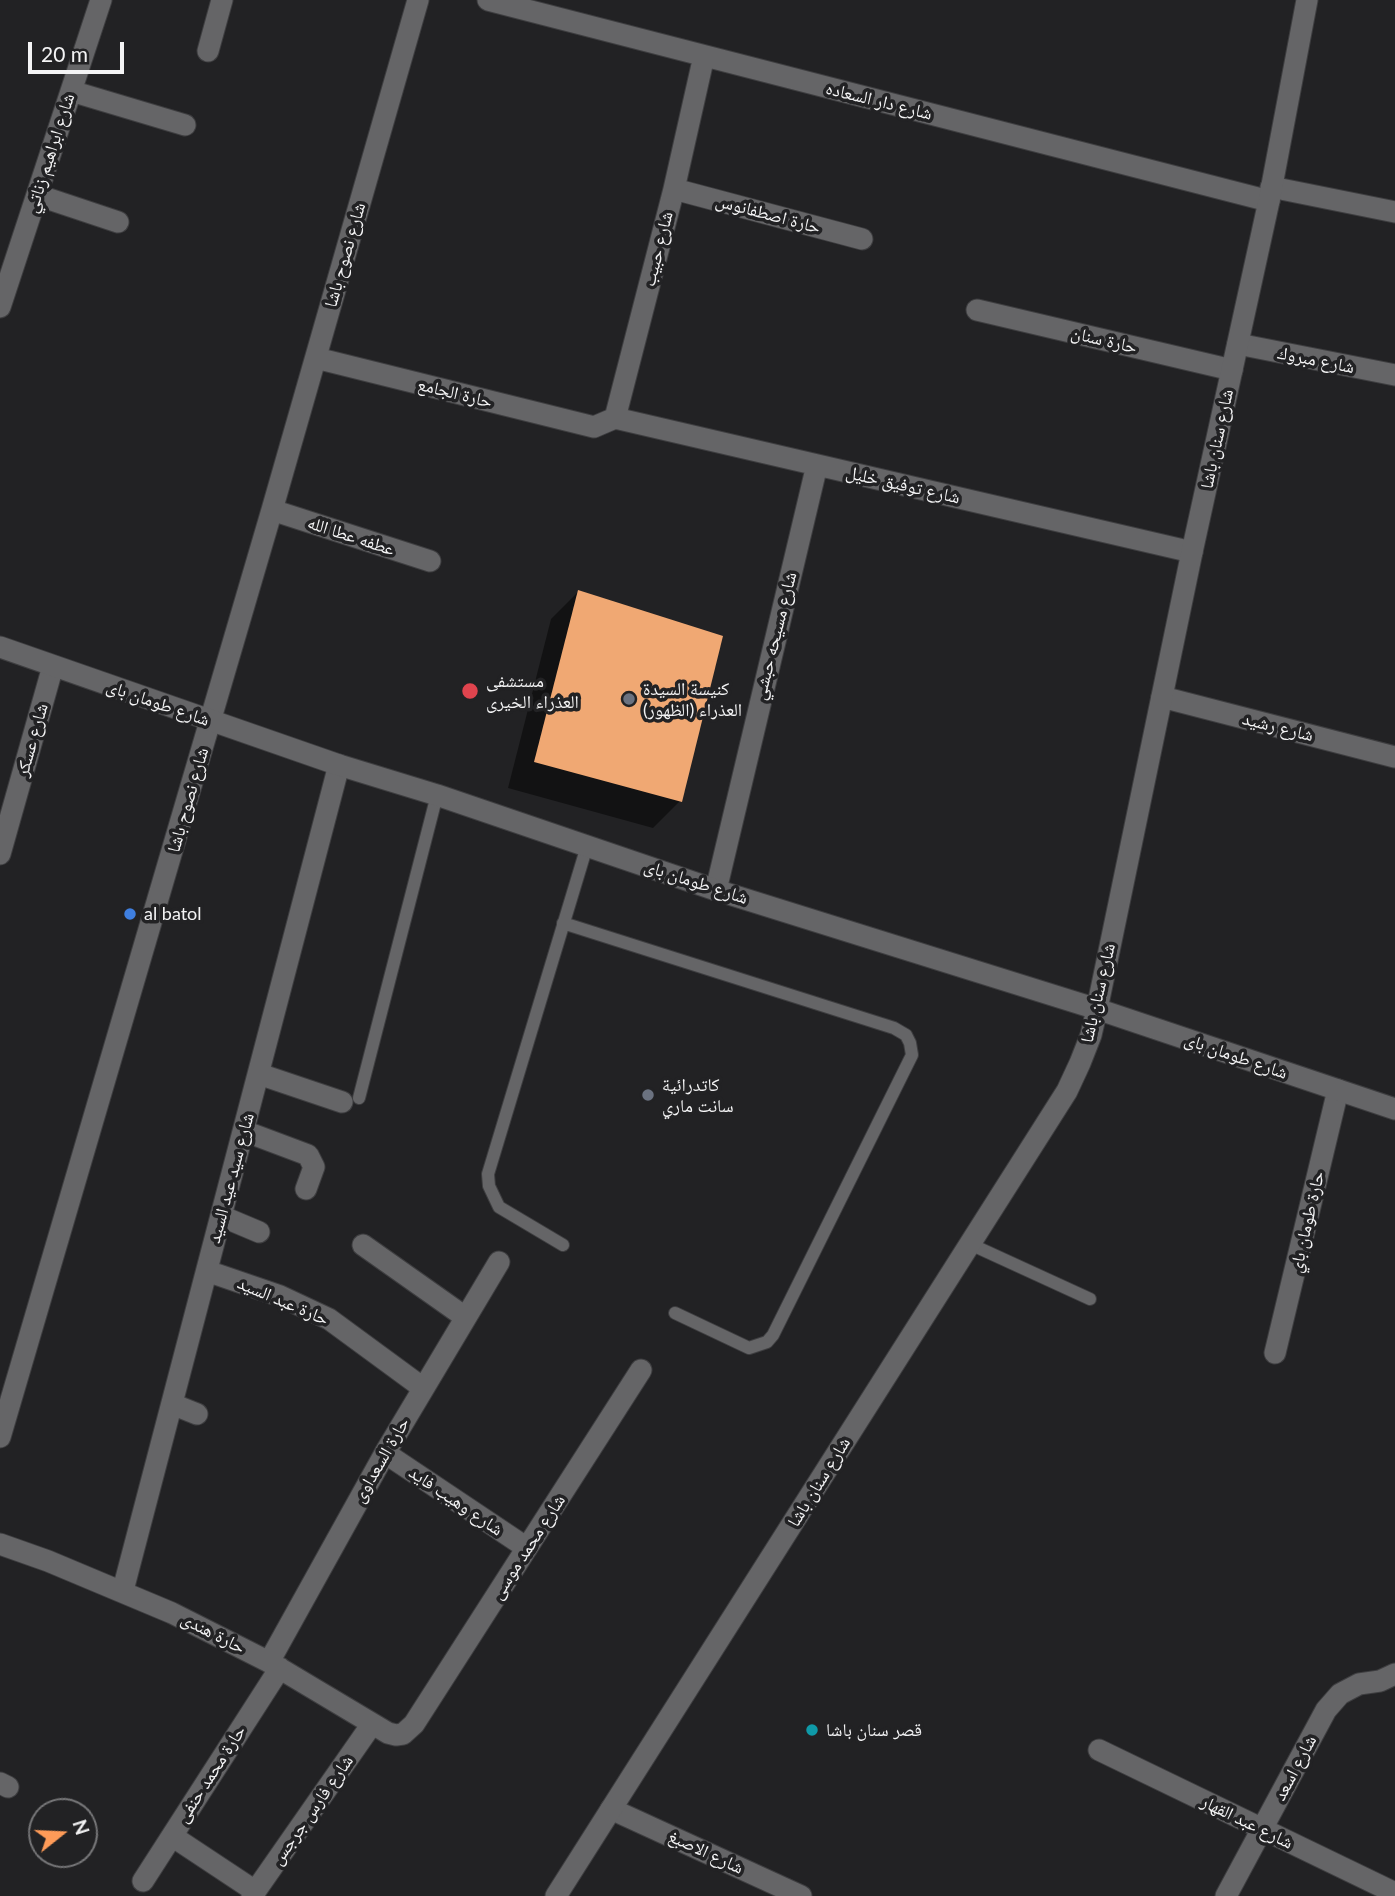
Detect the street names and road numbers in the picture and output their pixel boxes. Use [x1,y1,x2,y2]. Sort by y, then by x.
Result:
street label: شارع دار السعاده [824,77,934,125]
street label: شارع ابراهيم زناتي [21,91,79,215]
street label: حارة اصطفانوس [713,190,823,238]
street label: شارع نصوح باشا [320,200,370,310]
street label: شارع حبيب [638,209,678,289]
street label: حارة سنان [1069,322,1139,358]
street label: شارع مبروك [1276,342,1356,378]
street label: حارة الجامع [415,373,495,413]
street label: شارع سنان باشا [1196,387,1238,491]
street label: شارع توفيق خليل [844,461,962,509]
street label: عطفه عطا الله [305,512,397,560]
street label: شارع مسيحه حبشي [749,570,801,702]
street label: شارع طومان باى [104,675,212,731]
street label: شارع عسكر [11,701,53,779]
street label: شارع رشيد [1240,708,1316,746]
street label: شارع نصوح باشا [163,745,213,855]
street label: شارع طومان باى [641,855,751,909]
street label: شارع سنان باشا [1076,941,1120,1045]
street label: شارع طومان باى [1182,1028,1290,1084]
street label: شارع سيد عيد السيد [203,1110,259,1246]
street label: حارة طومان باي [1285,1169,1329,1275]
street label: حارة عبد السيد [234,1272,332,1330]
street label: حارة السعداوى [348,1414,414,1506]
street label: شارع سنان باشا [783,1433,855,1531]
street label: شارع وهيب فايد [405,1462,507,1540]
street label: شارع محمد موسى [486,1491,570,1603]
street label: حارة هندى [177,1608,249,1658]
street label: حارة محمد حنفى [172,1721,250,1827]
street label: شارع اسعد [1269,1732,1321,1804]
street label: شارع فارس جرجس [266,1751,358,1869]
street label: شارع عبد القهار [1197,1790,1297,1854]
street label: شارع الاصبغ [665,1825,747,1879]

